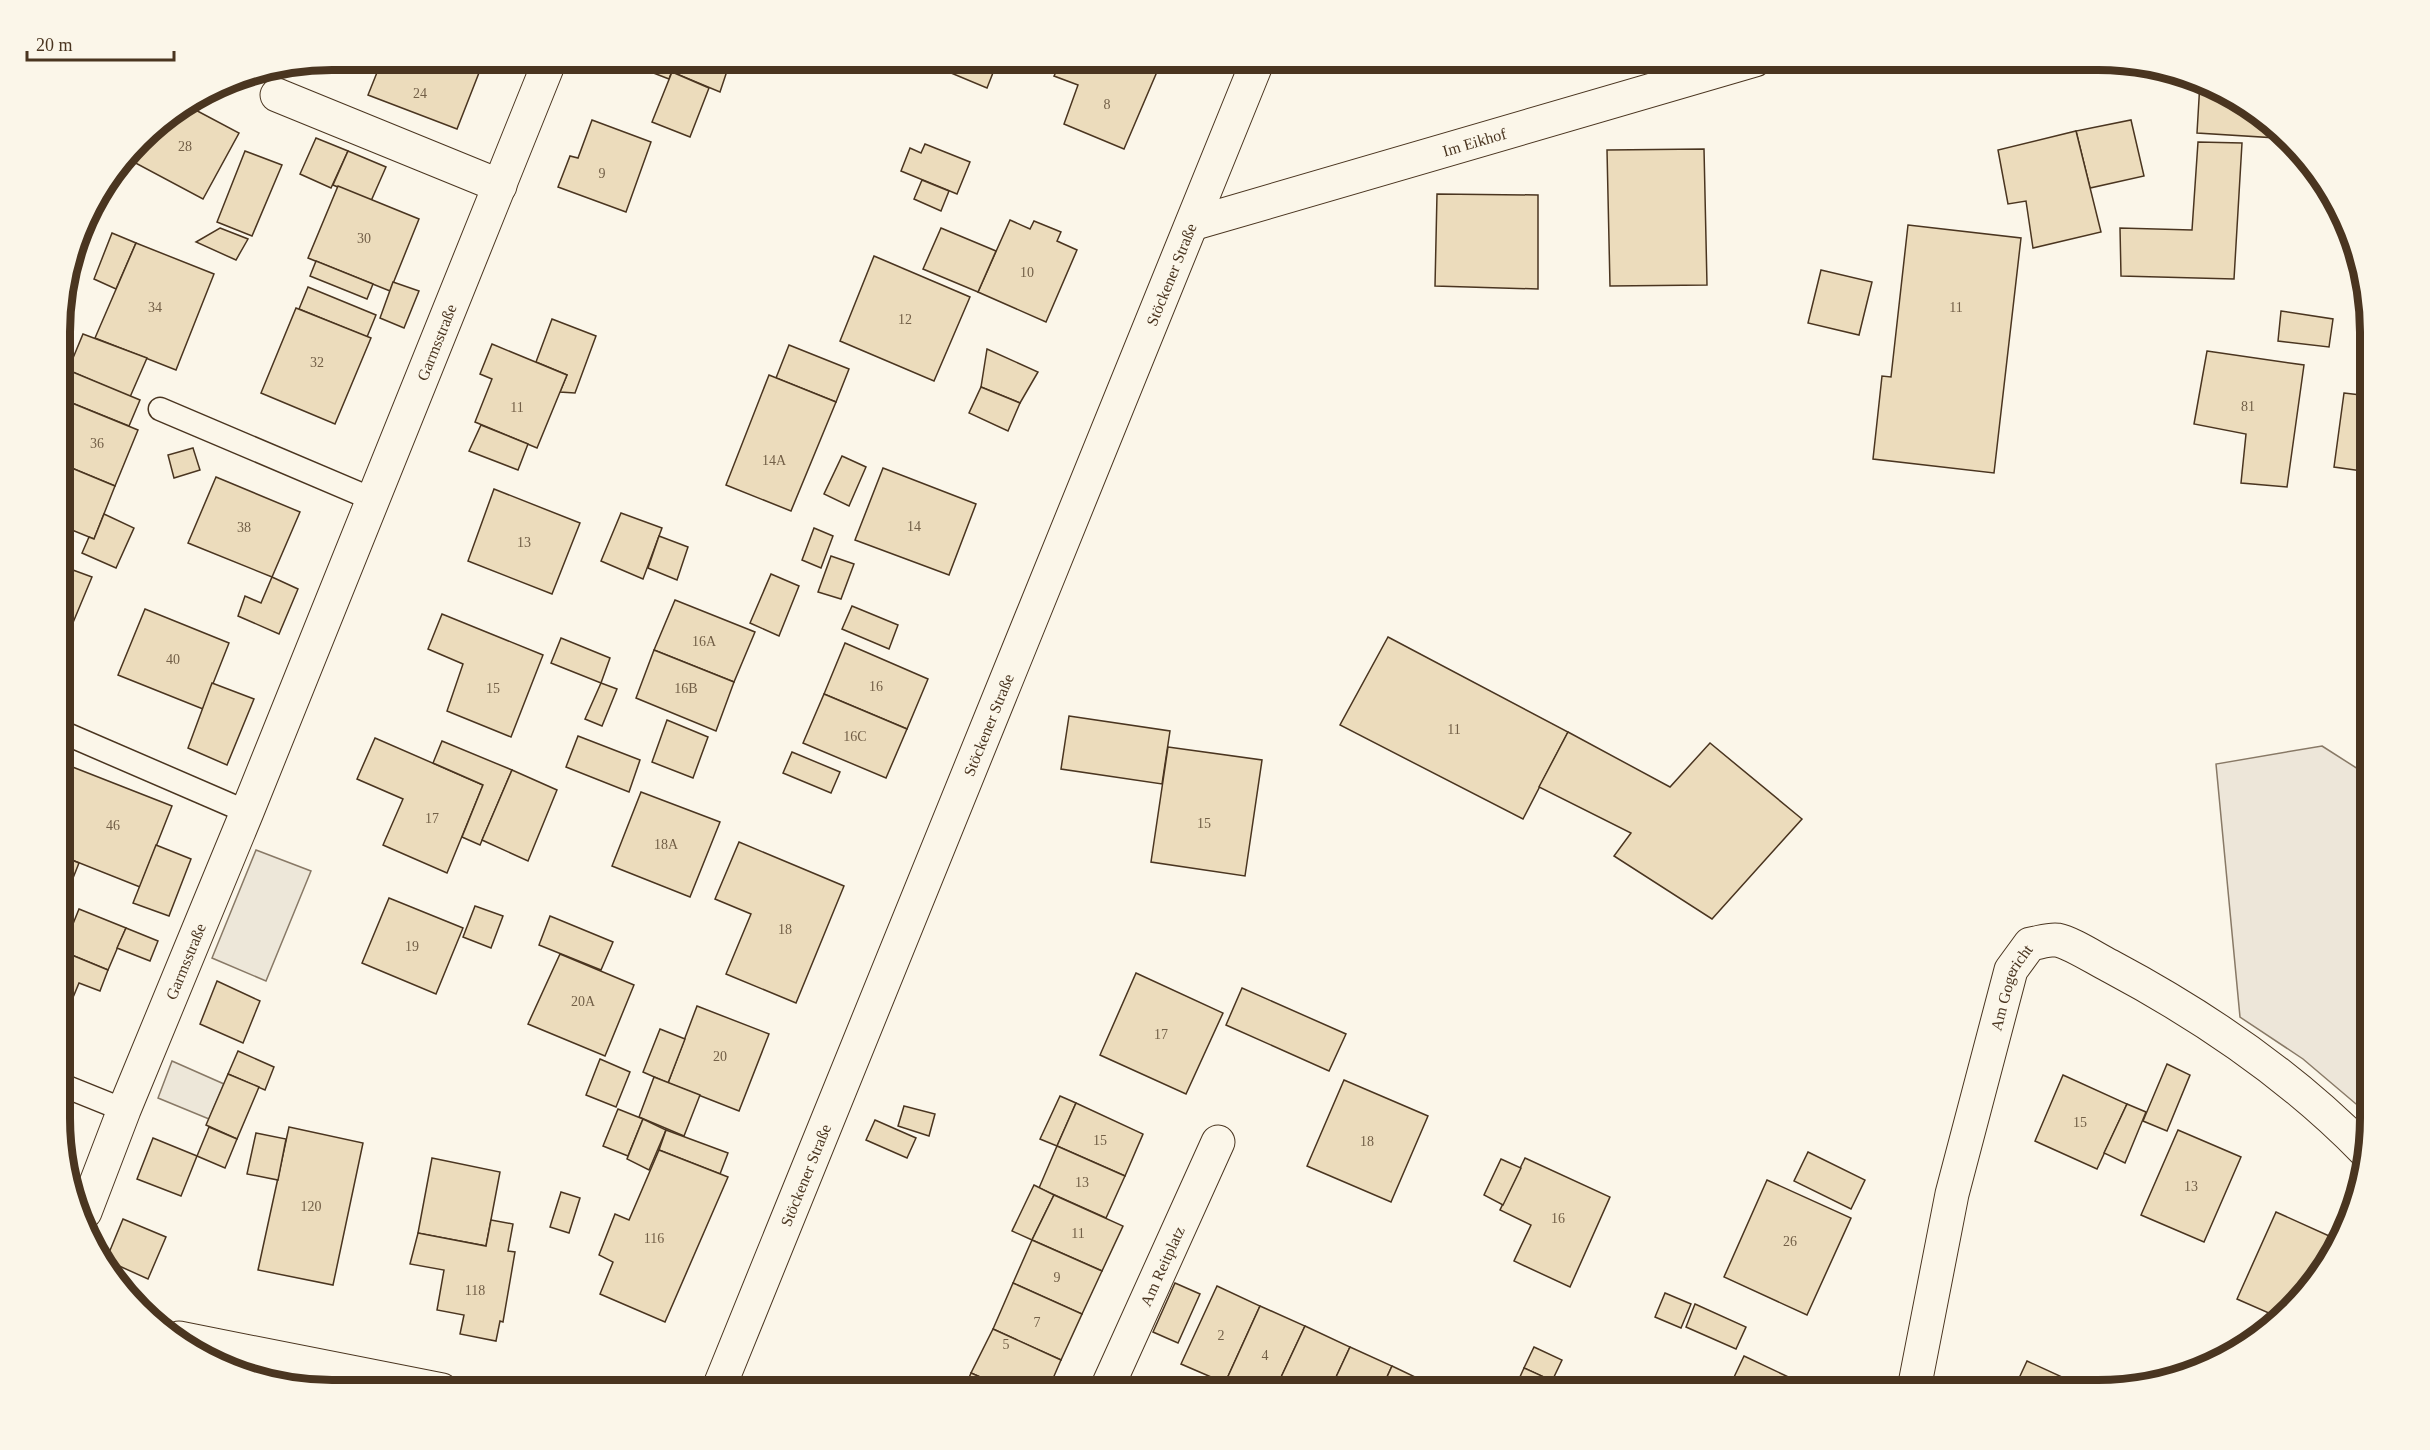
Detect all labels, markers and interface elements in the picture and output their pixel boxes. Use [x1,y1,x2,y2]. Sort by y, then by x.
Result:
scale bar [27,24,174,62]
text: 20 m [36,35,73,55]
house number: 24 [413,86,427,101]
house number: 8 [1104,97,1111,112]
street label: Im Eikhof [1441,125,1509,160]
house number: 28 [178,139,192,154]
house number: 9 [599,166,606,181]
street label: Stöckener Straße [1143,221,1200,328]
house number: 30 [357,231,371,246]
house number: 10 [1020,265,1034,280]
house number: 34 [148,300,162,315]
house number: 11 [1949,300,1963,315]
street label: Garmsstraße [414,302,460,383]
house number: 12 [898,312,912,327]
house number: 32 [310,355,324,370]
house number: 81 [2241,399,2255,414]
house number: 11 [510,400,524,415]
house number: 36 [90,436,104,451]
house number: 14A [762,453,787,468]
house number: 14 [907,519,921,534]
house number: 38 [237,520,251,535]
house number: 13 [517,535,531,550]
house number: 16A [692,634,717,649]
house number: 40 [166,652,180,667]
street label: Stöckener Straße [960,671,1017,779]
house number: 16 [869,679,883,694]
house number: 15 [486,681,500,696]
house number: 16B [674,681,698,696]
house number: 11 [1447,722,1461,737]
house number: 16C [843,729,867,744]
house number: 17 [425,811,439,826]
house number: 15 [1197,816,1211,831]
house number: 46 [106,818,120,833]
house number: 18A [654,837,679,852]
street label: Garmsstraße [163,921,209,1002]
house number: 18 [778,922,792,937]
house number: 19 [405,939,419,954]
street label: Am Gogericht [1987,941,2036,1033]
house number: 20A [571,994,596,1009]
house number: 17 [1154,1027,1168,1042]
house number: 20 [713,1049,727,1064]
house number: 15 [2073,1115,2087,1130]
street label: Stöckener Straße [777,1122,834,1229]
house number: 15 [1093,1133,1107,1148]
house number: 18 [1360,1134,1374,1149]
house number: 13 [1075,1175,1089,1190]
house number: 13 [2184,1179,2198,1194]
house number: 120 [301,1199,322,1214]
house number: 16 [1551,1211,1565,1226]
street label: Am Reitplatz [1137,1224,1188,1309]
house number: 11 [1071,1226,1085,1241]
house number: 116 [644,1231,664,1246]
house number: 26 [1783,1234,1797,1249]
house number: 9 [1054,1270,1061,1285]
house number: 118 [465,1283,485,1298]
house number: 7 [1034,1315,1041,1330]
house number: 2 [1218,1328,1225,1343]
house number: 5 [1003,1337,1010,1352]
house number: 4 [1262,1348,1269,1363]

